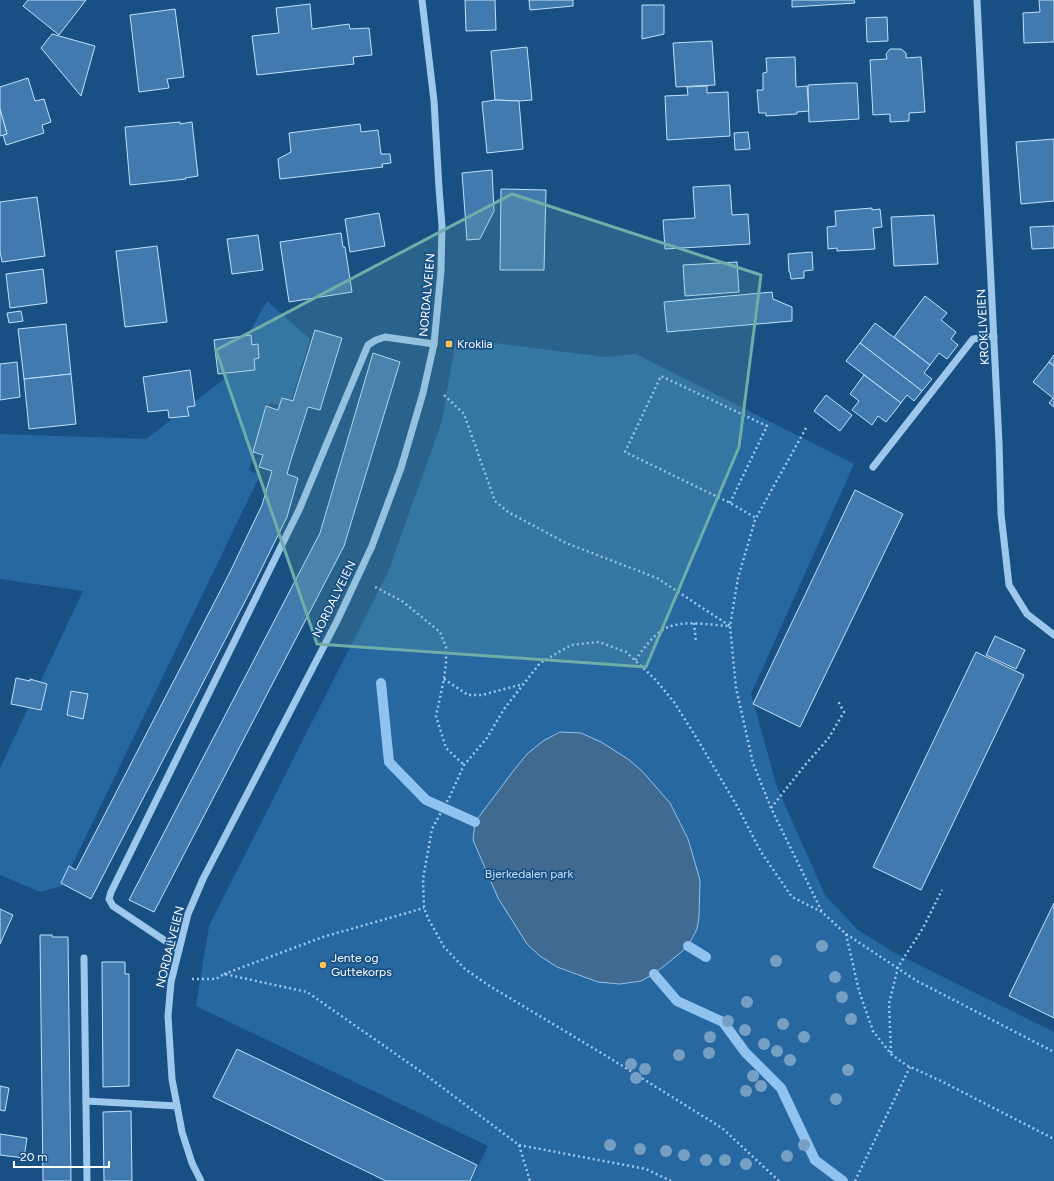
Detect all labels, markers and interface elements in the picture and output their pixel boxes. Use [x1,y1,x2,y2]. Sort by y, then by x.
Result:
street label: NORDALVEIEN [416,253,438,337]
street label: KROKLIVEIEN [974,289,992,365]
place label: Kroklia [457,337,493,351]
marker: Kroklia [444,339,454,349]
street label: NORDALVEIEN [309,558,359,640]
park label: Bjerkedalen park [485,867,573,881]
street label: NORDALVEIEN [153,905,187,989]
place label: Jente og Guttekorps [331,951,392,979]
marker: Jente og Guttekorps [318,960,328,970]
scale bar [14,1143,109,1169]
text: 20 m [20,1150,48,1164]

